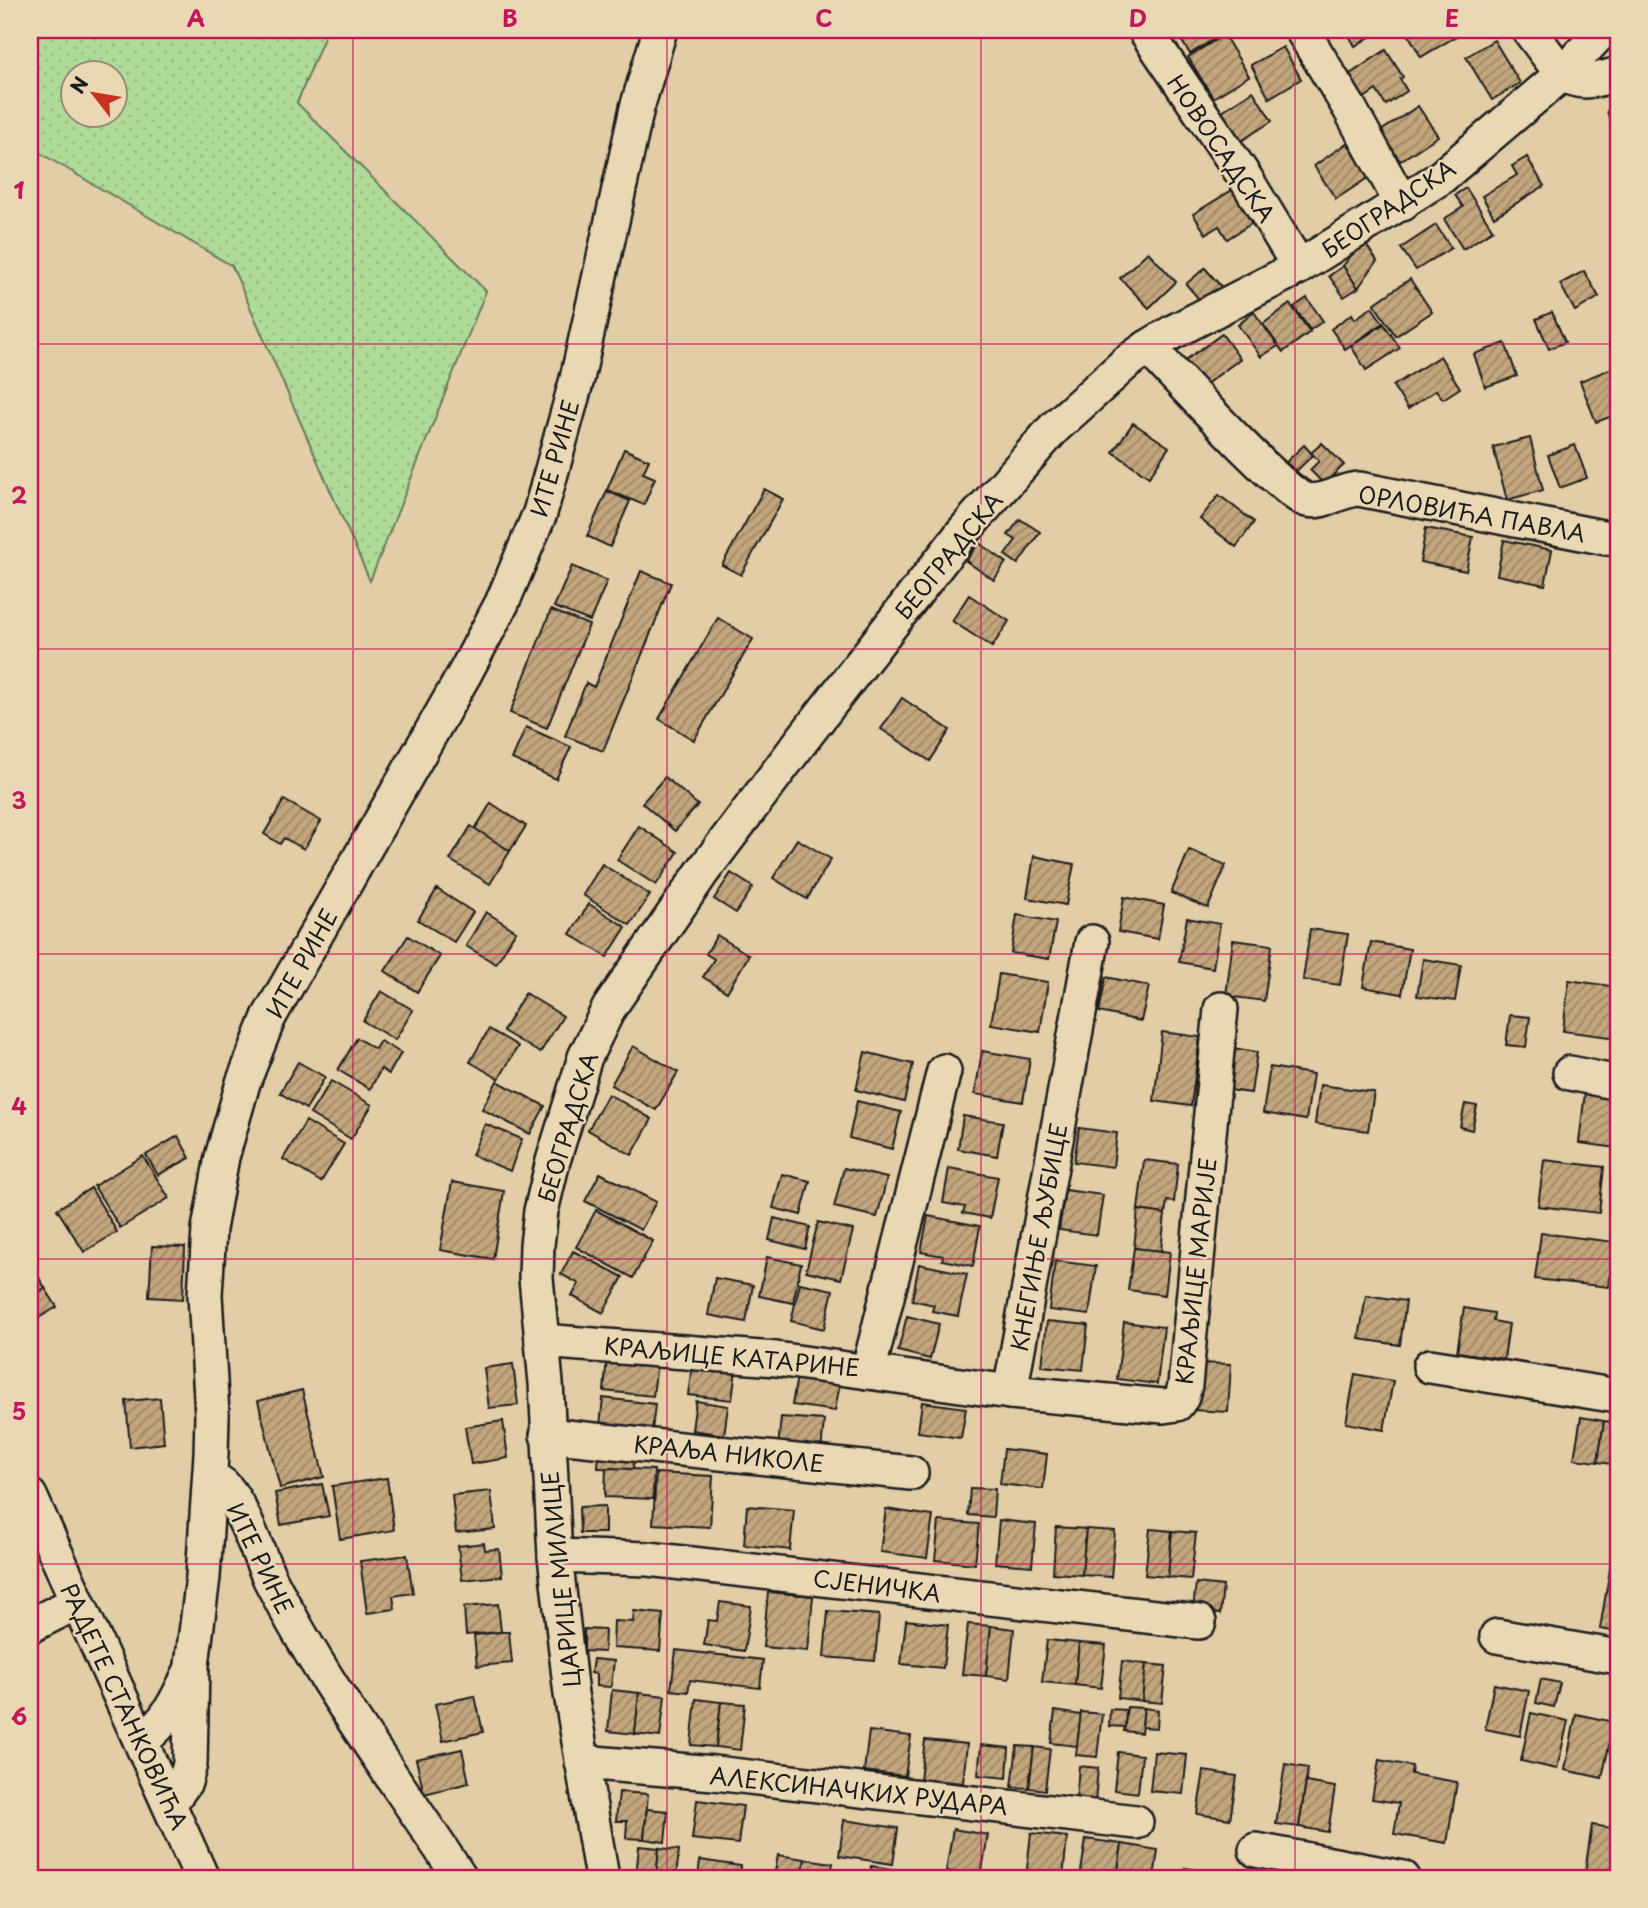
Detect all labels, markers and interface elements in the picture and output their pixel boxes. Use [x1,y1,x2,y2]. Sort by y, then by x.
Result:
text: A [187,0,205,35]
text: B [502,0,518,35]
text: C [815,0,833,35]
text: D [1129,0,1147,35]
text: E [1445,0,1459,35]
north arrow [60,60,130,130]
street label: НОВОСАДСКА [1159,67,1285,229]
text: N [63,71,94,98]
street label: БЕОГРАДСКА [1314,150,1462,266]
text: 1 [14,172,25,207]
street label: ИТЕ РИНЕ [521,395,587,521]
street label: ОРЛОВИЋА ПАВЛА [1356,476,1588,550]
text: 2 [11,477,27,512]
street label: БЕОГРАДСКА [886,484,1010,626]
text: 3 [11,782,27,817]
street label: ИТЕ РИНЕ [257,902,345,1024]
street label: БЕОГРАДСКА [528,1048,606,1206]
text: 4 [11,1088,27,1123]
street label: КНЕГИЊЕ ЉУБИЦЕ [1001,1120,1075,1354]
street label: КРАЉИЦЕ МАРИЈЕ [1166,1156,1224,1386]
street label: КРАЉИЦЕ КАТАРИНЕ [603,1327,861,1385]
text: 5 [12,1393,26,1428]
street label: КРАЉА НИКОЛЕ [632,1426,826,1480]
street label: ЦАРИЦЕ МИЛИЦЕ [531,1469,589,1689]
street label: ИТЕ РИНЕ [219,1496,303,1620]
street label: СЈЕНИЧКА [811,1560,943,1610]
street label: РАДЕТЕ СТАНКОВИЋА [52,1577,198,1835]
text: 6 [11,1698,27,1733]
street label: АЛЕКСИНАЧКИХ РУДАРА [708,1757,1010,1823]

